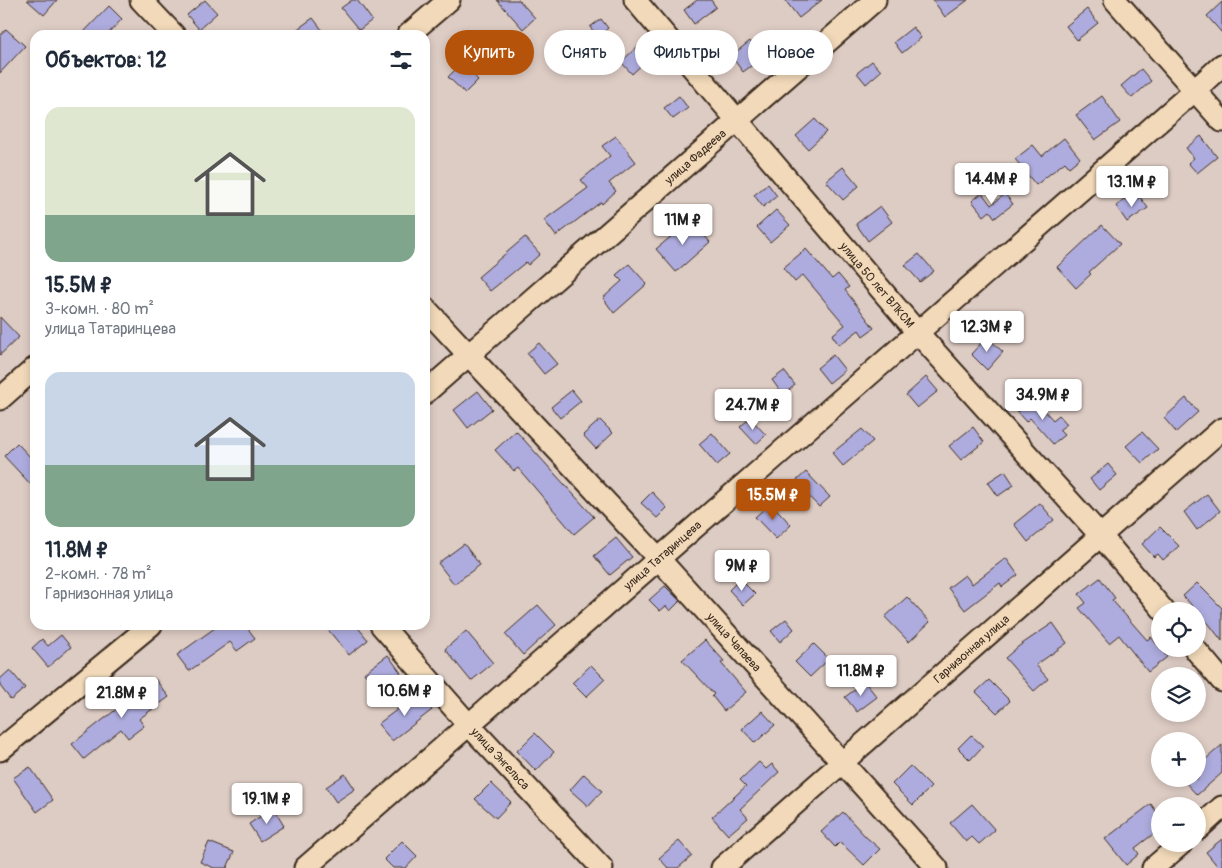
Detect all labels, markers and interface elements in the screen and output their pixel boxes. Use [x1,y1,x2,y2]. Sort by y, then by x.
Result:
chip: Купить [445,30,534,75]
chip: Снять [544,30,625,75]
chip: Фильтры [635,30,738,75]
chip: Новое [748,30,833,75]
icon: filters [387,46,415,74]
text: Объектов: 12 [45,47,167,74]
street label: улица Фадеева [661,126,730,189]
icon: home [185,139,275,229]
pin: 14.4M ₽ [946,162,1038,205]
pin: 13.1M ₽ [1086,166,1178,208]
text: 14.4M ₽ [966,169,1018,189]
text: 13.1M ₽ [1107,172,1157,192]
pin: 11M ₽ [648,204,718,246]
text: 11M ₽ [664,210,702,230]
street label: улица 50 лет ВЛКСМ [836,239,918,332]
text: 15.5M ₽ [45,272,113,299]
text: 3-комн. · 80 m² [45,299,154,319]
pin: 12.3M ₽ [941,310,1033,353]
text: 12.3M ₽ [961,317,1013,337]
text: улица Татаринцева [45,319,176,339]
pin: 34.9M ₽ [997,378,1089,421]
text: 34.9M ₽ [1016,385,1070,405]
pin: 24.7M ₽ [707,388,799,431]
text: 24.7M ₽ [726,395,780,415]
icon: home [185,404,275,494]
pin: 15.5M ₽ [727,478,819,521]
text: 15.5M ₽ [747,485,799,505]
street label: улица Татаринцева [620,517,705,594]
text: 11.8M ₽ [45,537,109,564]
pin: 9M ₽ [712,550,772,592]
text: 9M ₽ [726,556,758,576]
text: 2-комн. · 78 m² [45,564,151,584]
text: Гарнизонная улица [45,584,173,604]
map controls [1151,602,1206,852]
button: locate [1151,602,1206,657]
street label: улица Чапаева [702,609,764,675]
street label: Гарнизонная улица [931,612,1013,687]
pin: 11.8M ₽ [815,654,907,697]
text: 11.8M ₽ [837,661,885,681]
button: layers [1151,667,1206,722]
pin: 10.6M ₽ [359,674,451,717]
pin: 21.8M ₽ [76,676,168,719]
text: 10.6M ₽ [378,681,432,701]
text: 21.8M ₽ [96,683,148,703]
street label: улица Энгельса [467,724,533,793]
button: + [1151,732,1206,787]
pin: 19.1M ₽ [221,782,313,825]
text: 19.1M ₽ [243,789,291,809]
button: − [1151,797,1206,852]

